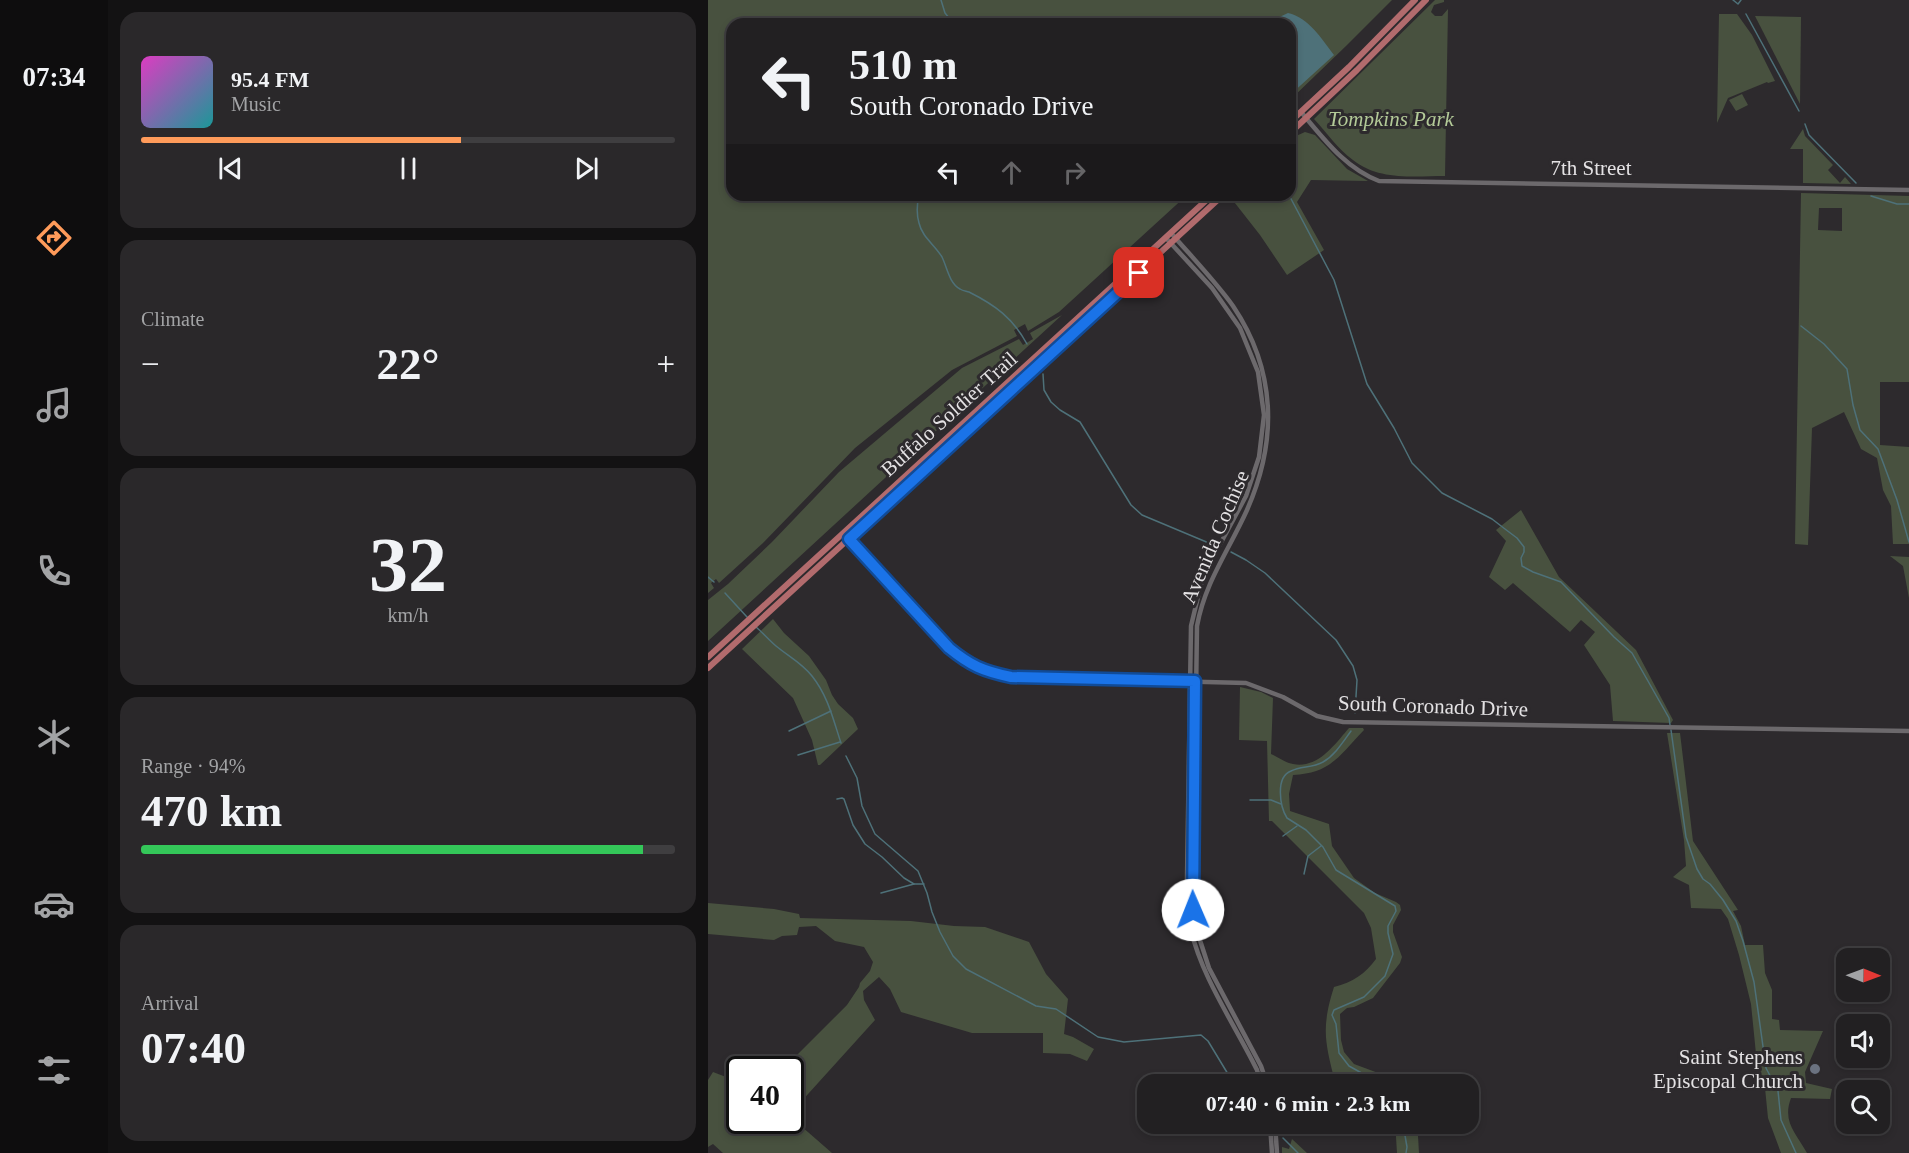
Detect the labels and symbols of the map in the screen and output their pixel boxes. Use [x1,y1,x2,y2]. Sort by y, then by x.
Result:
park label: Tompkins Park [1328,107,1455,131]
street label: 7th Street [1550,156,1632,180]
pin [1113,247,1164,298]
street label: Buffalo Soldier Trail [876,347,1022,481]
street label: Avenida Cochise [1176,467,1254,607]
street label: South Coronado Drive [1338,691,1528,721]
position arrow [1161,878,1225,942]
north arrow [1836,948,1890,1002]
place label: Saint Stephens Episcopal Church [1653,1045,1803,1093]
speed limit sign: 40 [726,1056,804,1134]
marker: Saint Stephens Episcopal Church [1808,1062,1822,1076]

